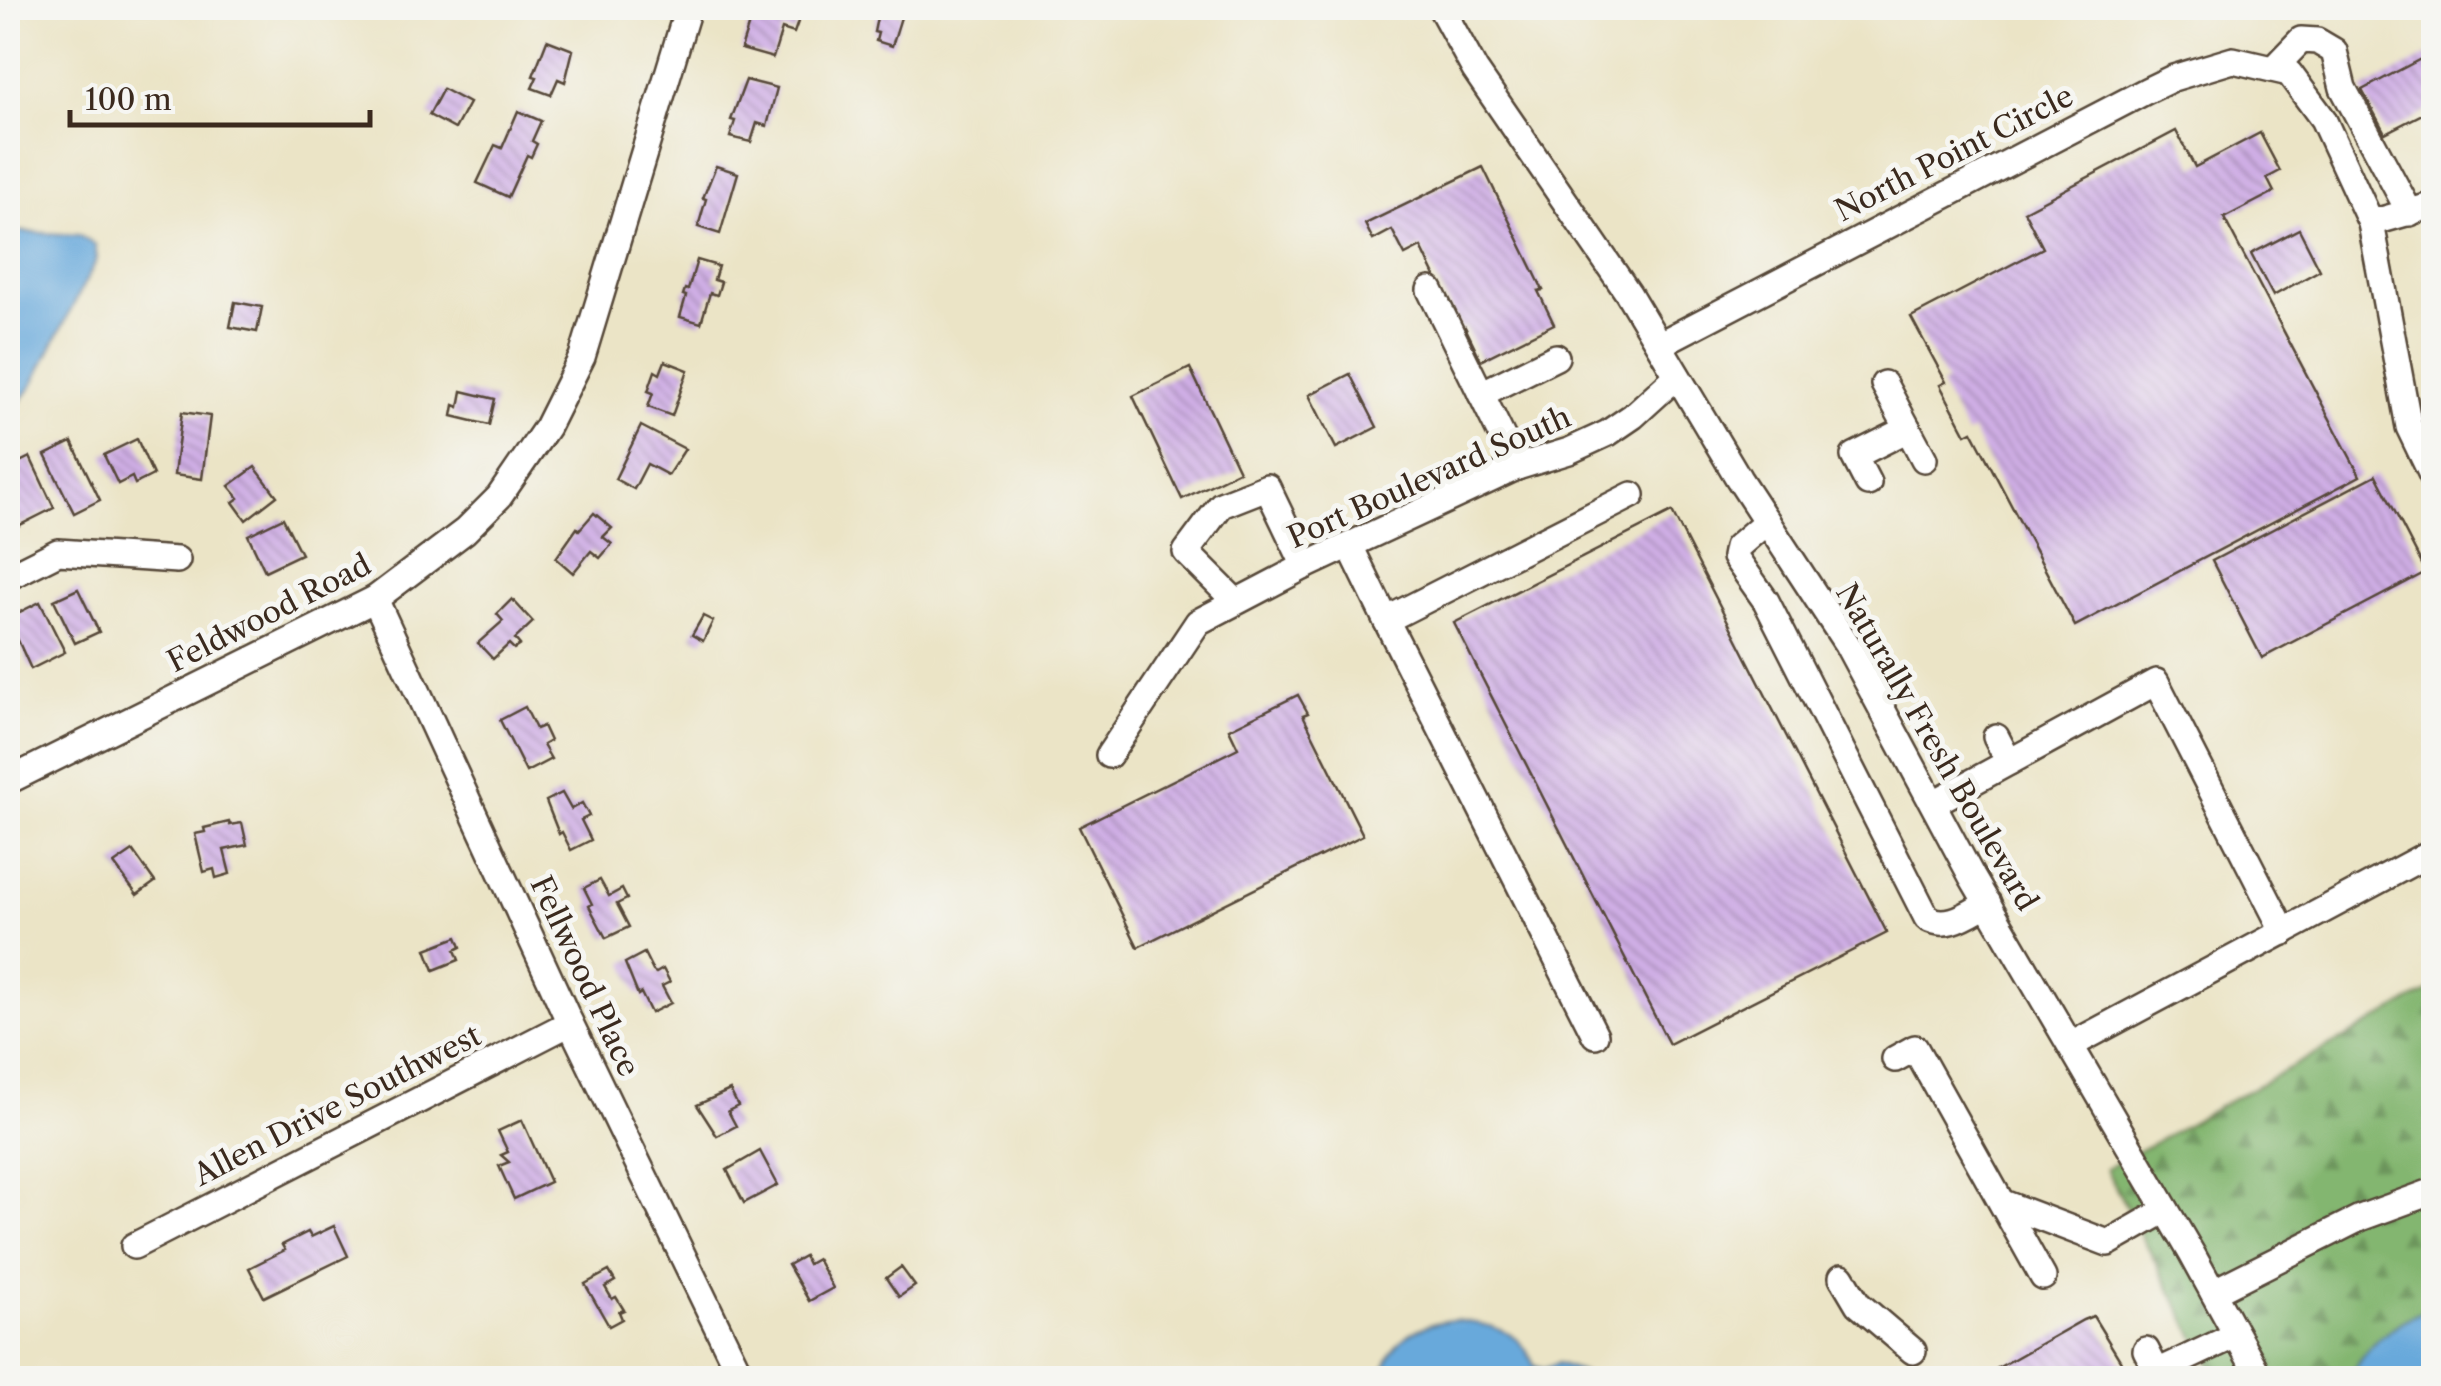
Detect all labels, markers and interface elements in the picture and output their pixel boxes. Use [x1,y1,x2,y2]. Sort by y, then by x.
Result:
scale bar [70,65,370,127]
street label: North Point Circle [1829,77,2079,229]
text: 100 m [85,81,172,118]
street label: Port Boulevard South [1282,398,1576,556]
street label: Feldwood Road [161,546,377,680]
street label: Naturally Fresh Boulevard [1828,577,2046,917]
street label: Fellwood Place [522,870,648,1082]
street label: Allen Drive Southwest [186,1016,487,1194]

